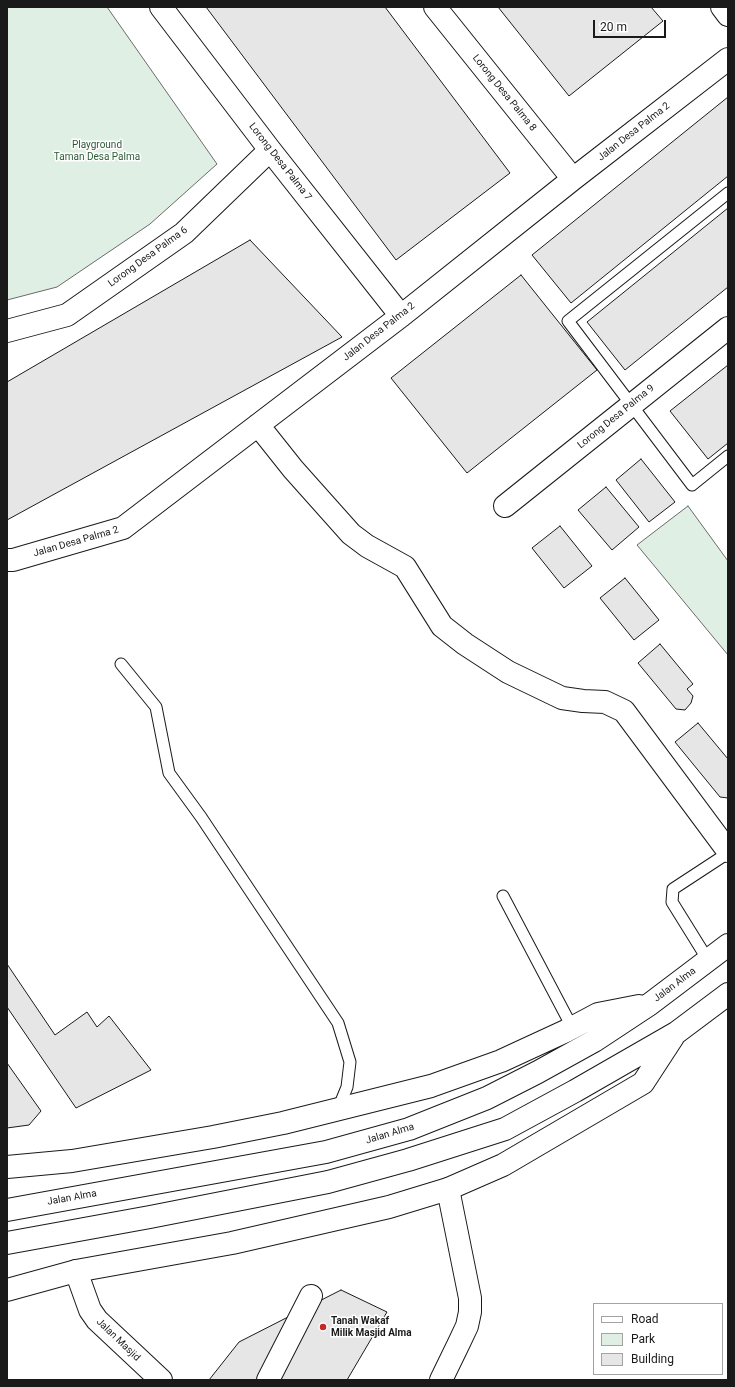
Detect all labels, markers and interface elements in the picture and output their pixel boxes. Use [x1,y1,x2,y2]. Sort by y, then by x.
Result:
scale bar [595,12,668,38]
text: 20 m [600,20,627,34]
street label: Lorong Desa Palma 8 [469,52,539,134]
street label: Jalan Desa Palma 2 [596,100,672,164]
street label: Lorong Desa Palma 7 [246,121,314,203]
park label: Playground Taman Desa Palma [54,139,140,162]
street label: Lorong Desa Palma 6 [106,224,190,290]
street label: Jalan Desa Palma 2 [341,300,417,364]
street label: Lorong Desa Palma 9 [575,382,657,452]
street label: Jalan Desa Palma 2 [32,524,120,560]
street label: Jalan Alma [651,965,699,1005]
street label: Jalan Alma [364,1121,416,1147]
street label: Jalan Alma [46,1188,98,1208]
legend [593,1303,723,1375]
text: Road [631,1312,659,1326]
place label: Tanah Wakaf Milik Masjid Alma [331,1315,412,1338]
street label: Jalan Masjid [93,1316,143,1364]
marker: Tanah Wakaf Milik Masjid Alma [318,1322,328,1332]
text: Park [631,1332,655,1346]
text: Building [631,1352,674,1366]

